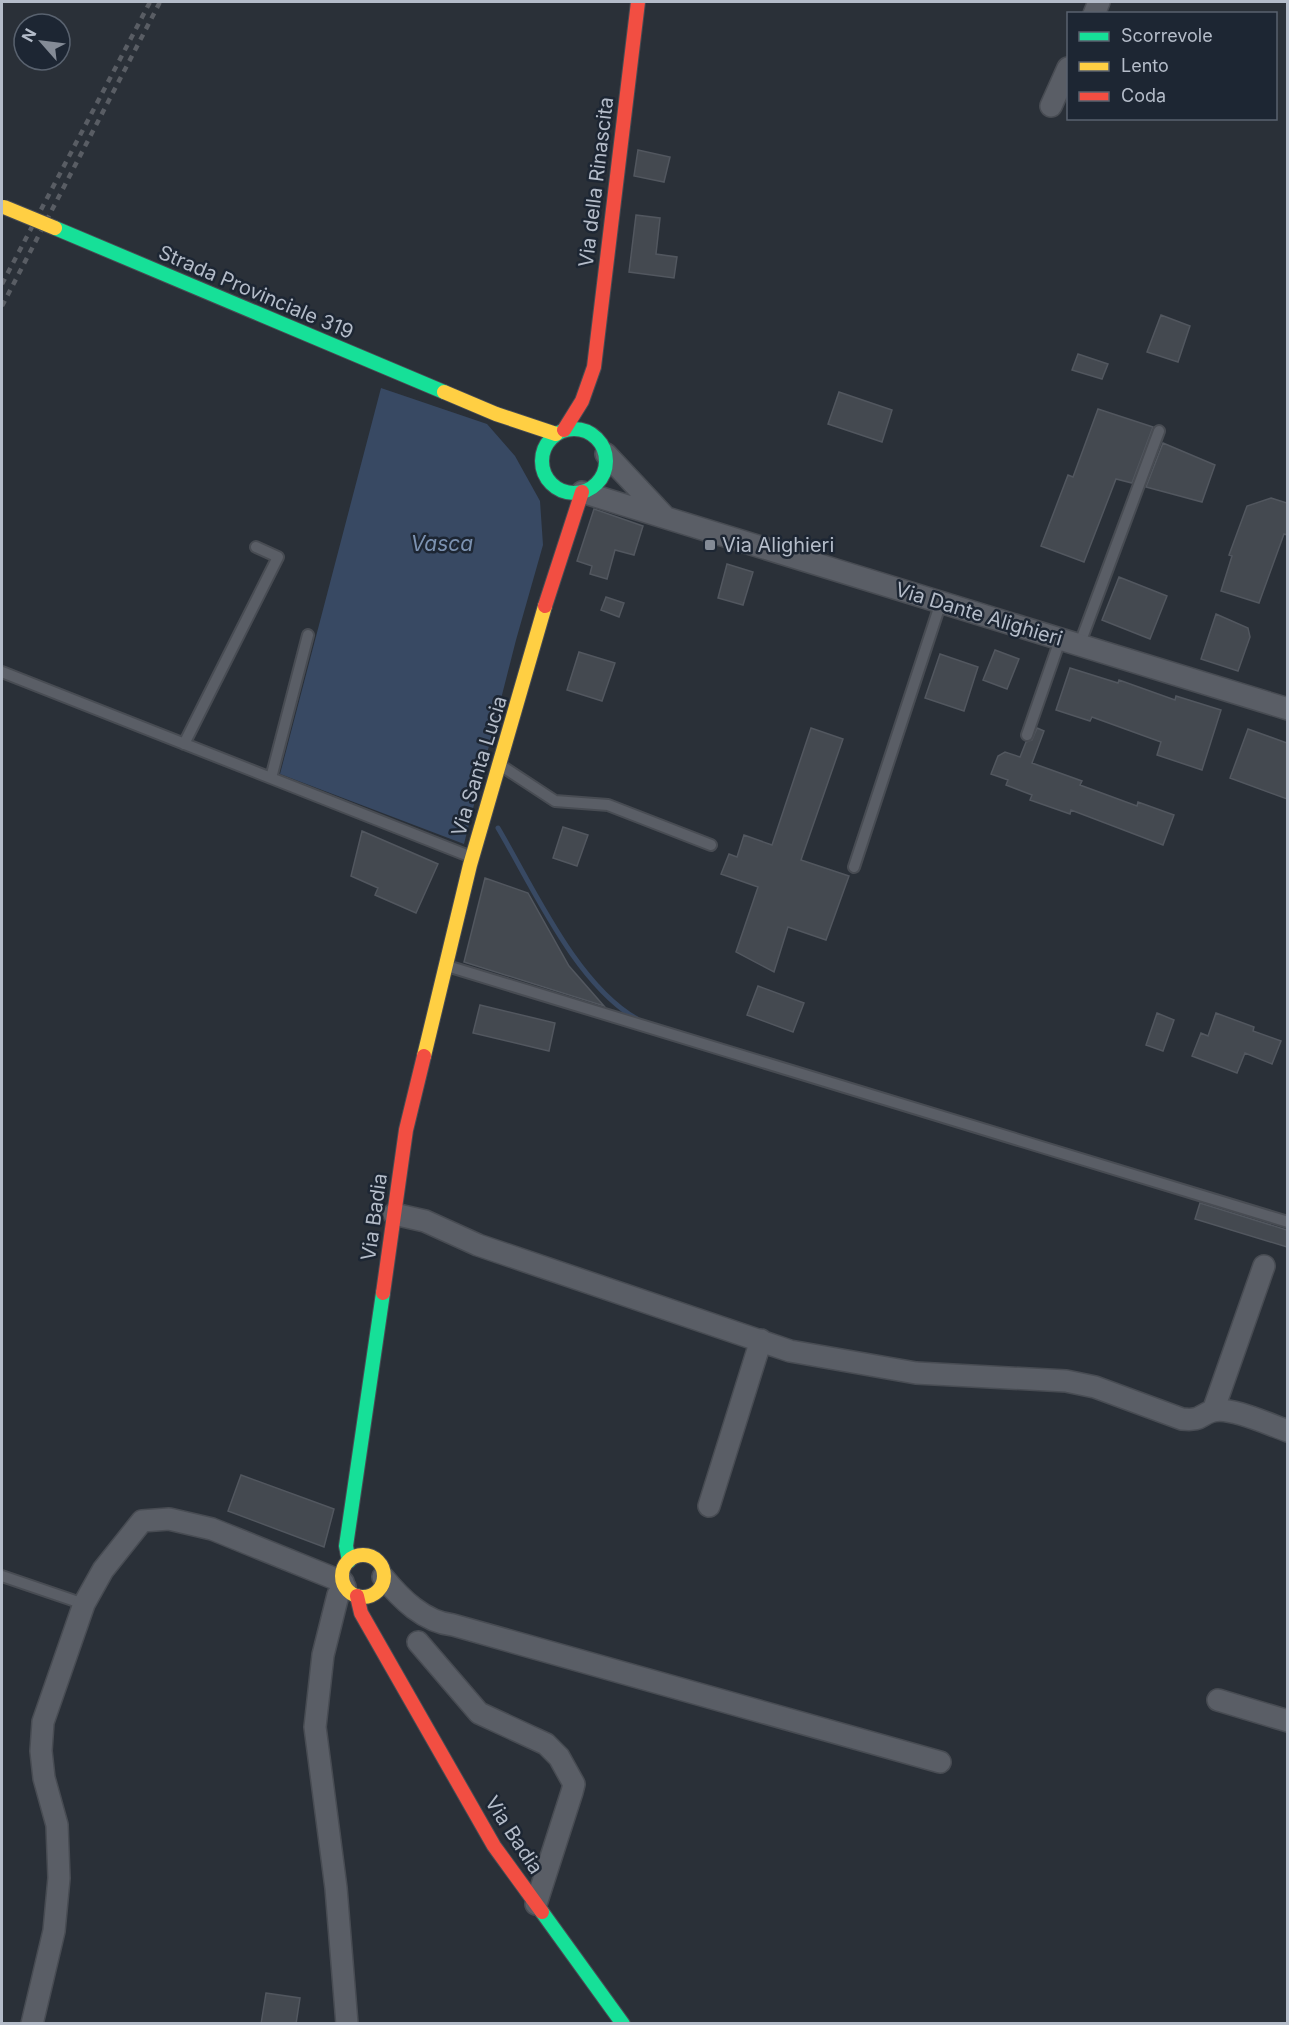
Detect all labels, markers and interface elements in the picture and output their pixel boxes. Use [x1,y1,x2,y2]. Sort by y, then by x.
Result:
north arrow [12,12,72,72]
legend [1067,12,1277,120]
text: N [17,25,40,45]
text: Scorrevole [1121,25,1213,46]
text: Lento [1121,55,1169,76]
text: Coda [1121,85,1166,106]
street label: Via della Rinascita [574,95,618,269]
street label: Strada Provinciale 319 [155,240,357,344]
water label: Vasca [411,531,473,556]
place label: Via Alighieri [722,533,834,557]
marker: Via Alighieri [703,538,717,552]
street label: Via Dante Alighieri [893,577,1065,651]
street label: Via Santa Lucia [446,693,512,839]
street label: Via Badia [356,1172,392,1262]
street label: Via Badia [480,1792,548,1878]

